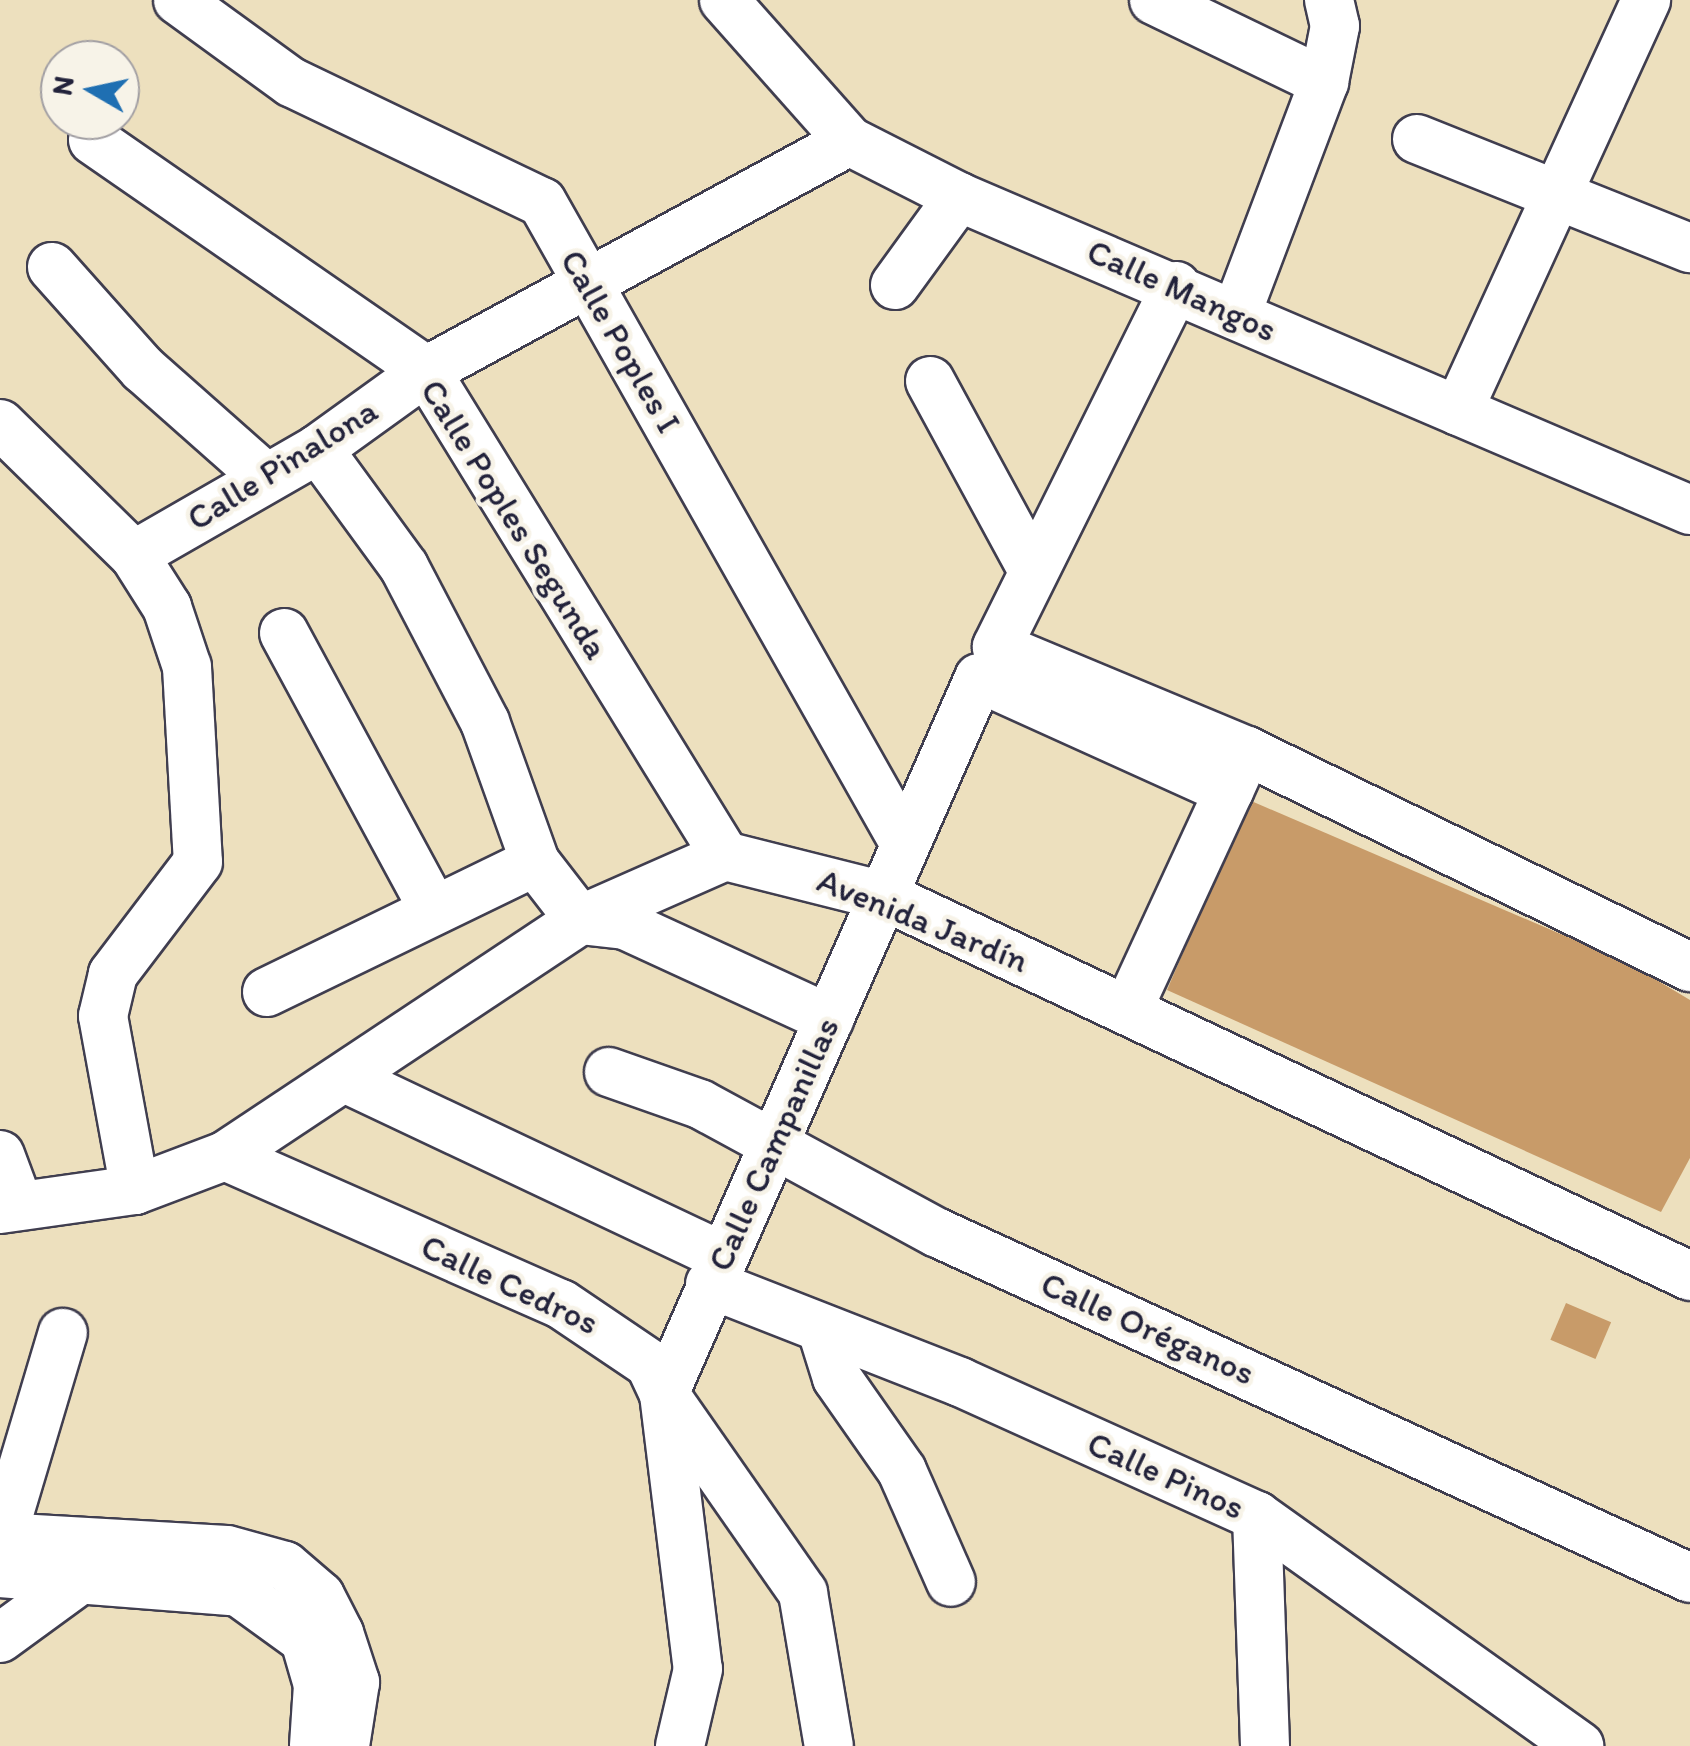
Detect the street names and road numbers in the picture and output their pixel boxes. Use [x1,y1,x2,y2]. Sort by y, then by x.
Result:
street label: Calle Mangos [1081,230,1283,350]
street label: Calle Poples I [552,242,690,440]
street label: Calle Poples Segunda [412,372,618,666]
street label: Calle Pinalona [179,389,385,539]
street label: Avenida Jardín [812,859,1034,981]
street label: Calle Campanillas [698,1011,848,1277]
street label: Calle Cedros [415,1225,605,1343]
street label: Calle Oréganos [1034,1262,1262,1394]
street label: Calle Pinos [1081,1422,1251,1528]

